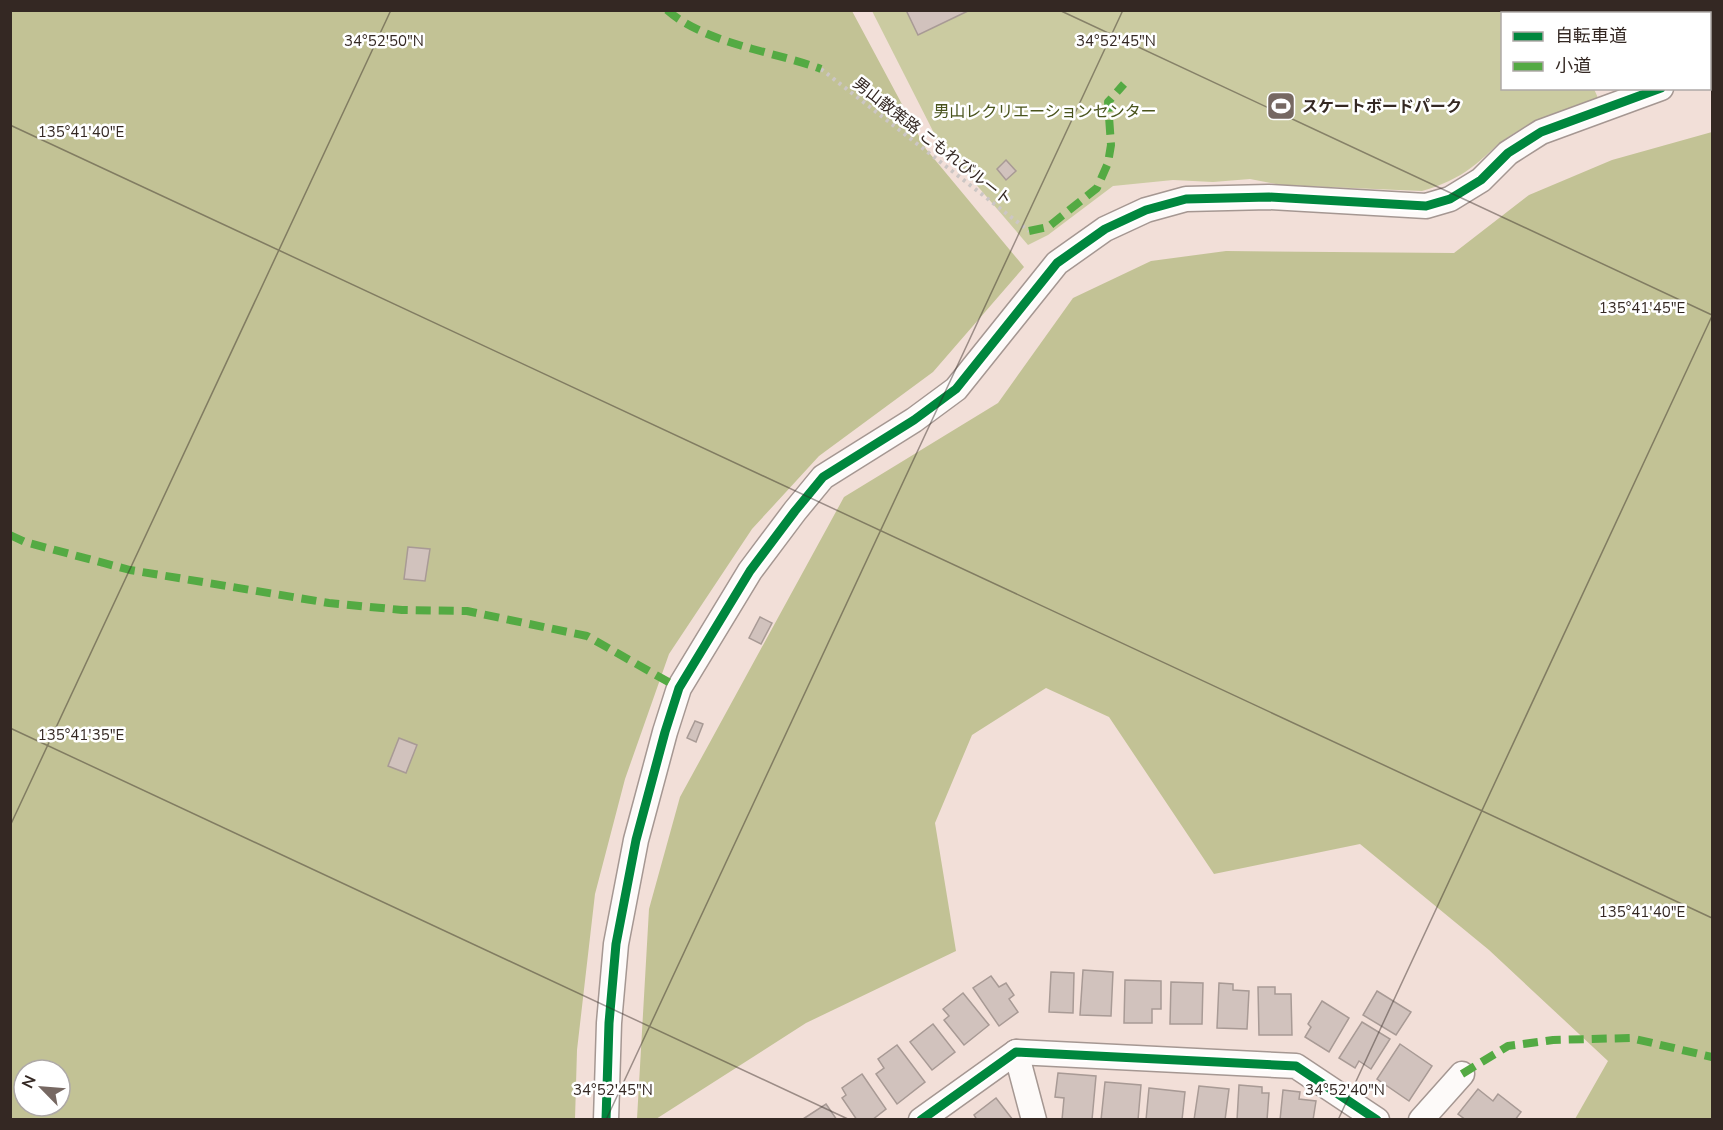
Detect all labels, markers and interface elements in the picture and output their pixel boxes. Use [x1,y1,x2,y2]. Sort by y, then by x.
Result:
legend [1501,12,1711,90]
text: 自転車道 [1555,24,1627,48]
text: 34°52'50"N [344,31,424,51]
text: 34°52'45"N [1076,31,1156,51]
text: 小道 [1555,54,1591,78]
street label: 男山散策路 こもれびルート [848,73,1016,211]
sports icon: スケートボードパーク [1265,90,1297,122]
place label: スケートボードパーク [1302,96,1462,118]
park label: 男山レクリエーションセンター [933,101,1157,123]
text: 135°41'40"E [38,122,124,142]
text: 135°41'45"E [1599,298,1685,318]
text: 135°41'35"E [38,725,124,745]
text: 135°41'40"E [1599,902,1685,922]
north arrow [12,1058,72,1118]
text: N [17,1072,42,1092]
text: 34°52'45"N [573,1080,653,1100]
text: 34°52'40"N [1305,1080,1385,1100]

